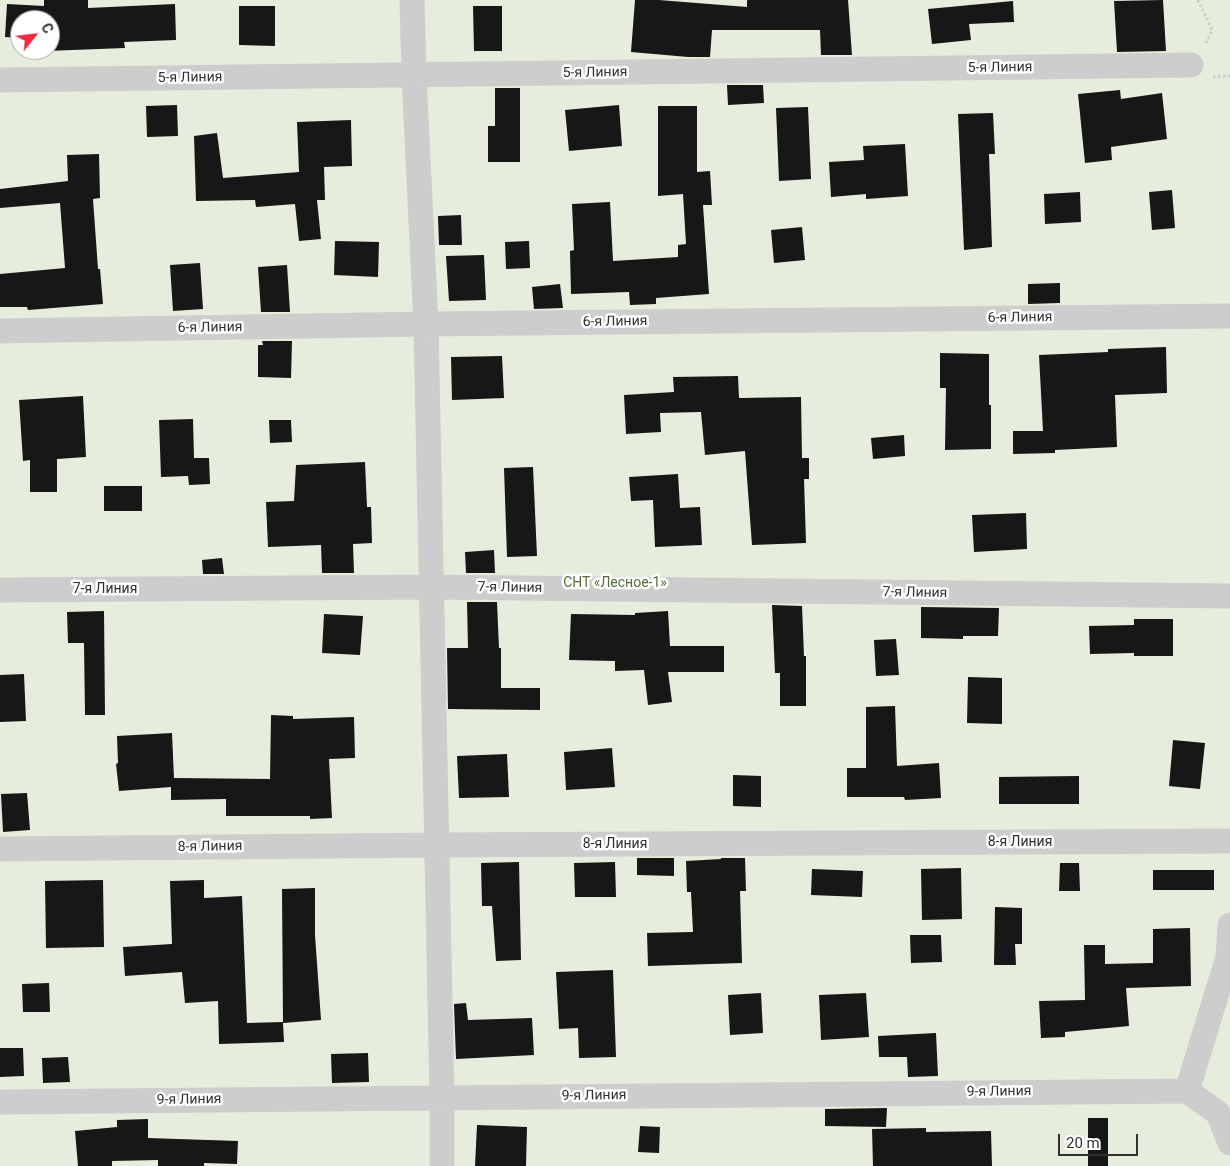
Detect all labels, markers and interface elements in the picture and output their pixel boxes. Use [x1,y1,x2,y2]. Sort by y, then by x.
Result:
north arrow [10,10,60,60]
text: С [38,20,56,36]
street label: 5-я Линия [967,59,1033,77]
street label: 5-я Линия [562,64,628,82]
street label: 5-я Линия [157,69,223,87]
street label: 6-я Линия [987,309,1053,327]
street label: 6-я Линия [582,313,648,331]
street label: 6-я Линия [177,319,243,337]
park label: СНТ «Лесное-1» [563,575,667,591]
street label: 7-я Линия [477,579,543,597]
street label: 7-я Линия [73,581,137,597]
street label: 7-я Линия [882,584,948,602]
street label: 8-я Линия [988,834,1052,850]
street label: 8-я Линия [583,836,647,852]
street label: 8-я Линия [177,838,243,856]
street label: 9-я Линия [966,1083,1032,1101]
street label: 9-я Линия [561,1087,627,1105]
street label: 9-я Линия [156,1091,222,1109]
scale bar [1060,1124,1140,1156]
text: 20 m [1066,1134,1100,1152]

